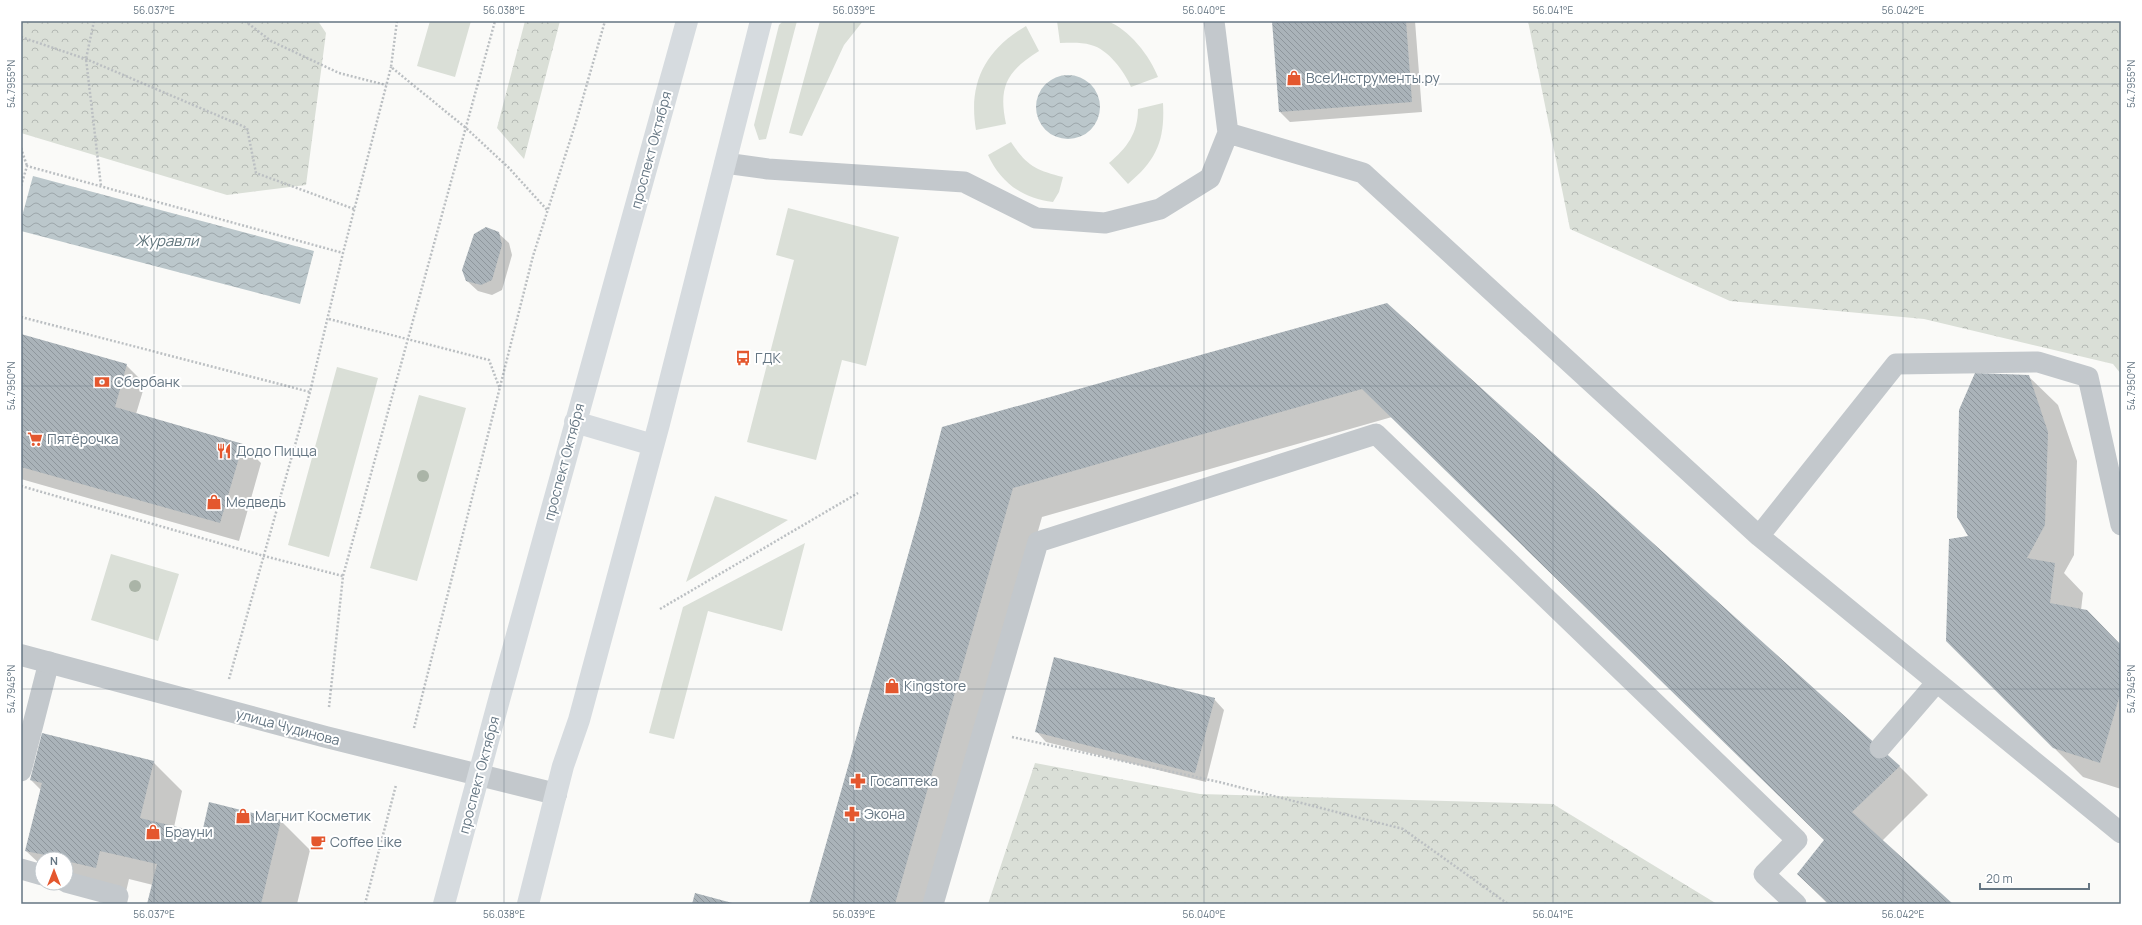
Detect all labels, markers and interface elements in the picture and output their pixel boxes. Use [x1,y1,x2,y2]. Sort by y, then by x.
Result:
text: 56.037°E [133,3,175,17]
text: 56.038°E [483,3,525,17]
text: 56.039°E [833,3,876,17]
text: 56.040°E [1183,3,1226,17]
text: 56.041°E [1533,3,1574,17]
text: 56.042°E [1882,3,1924,17]
text: 54.7955°N [4,60,18,108]
text: 54.7955°N [2124,60,2138,108]
place label: ВсеИнструменты.ру [1306,68,1441,87]
shop icon: ВсеИнструменты.ру [1285,69,1303,87]
street label: проспект Октября [626,89,675,211]
water label: Журавли [135,230,200,251]
place label: ГДК [755,348,781,367]
bus stop icon: ГДК [734,349,752,367]
text: 54.7950°N [4,362,18,410]
text: 54.7950°N [2124,362,2138,410]
place label: Сбербанк [114,372,181,391]
bank icon: Сбербанк [93,373,111,391]
street label: проспект Октября [539,401,588,523]
place label: Пятёрочка [47,429,119,448]
supermarket icon: Пятёрочка [26,430,44,448]
place label: Додо Пицца [236,441,317,460]
restaurant icon: Додо Пицца [215,442,233,460]
place label: Медведь [226,492,286,511]
shop icon: Медведь [205,493,223,511]
text: 54.7945°N [4,665,18,713]
text: 54.7945°N [2124,665,2138,713]
place label: Kingstore [904,676,966,695]
shop icon: Kingstore [883,677,901,695]
street label: улица Чудинова [234,704,342,749]
street label: проспект Октября [454,714,503,836]
place label: Госаптека [870,771,938,790]
pharmacy icon: Госаптека [849,772,867,790]
place label: Экона [864,804,905,823]
pharmacy icon: Экона [843,805,861,823]
place label: Магнит Косметик [255,806,372,825]
shop icon: Магнит Косметик [234,807,252,825]
place label: Брауни [165,822,213,841]
shop icon: Брауни [144,823,162,841]
place label: Coffee Like [330,832,402,851]
cafe icon: Coffee Like [309,833,327,851]
north arrow [34,851,74,891]
text: N [50,853,58,868]
scale bar [1980,865,2089,891]
text: 20 m [1986,870,2013,887]
text: 56.037°E [133,907,175,921]
text: 56.038°E [483,907,525,921]
text: 56.039°E [833,907,876,921]
text: 56.040°E [1183,907,1226,921]
text: 56.041°E [1533,907,1574,921]
text: 56.042°E [1882,907,1924,921]

